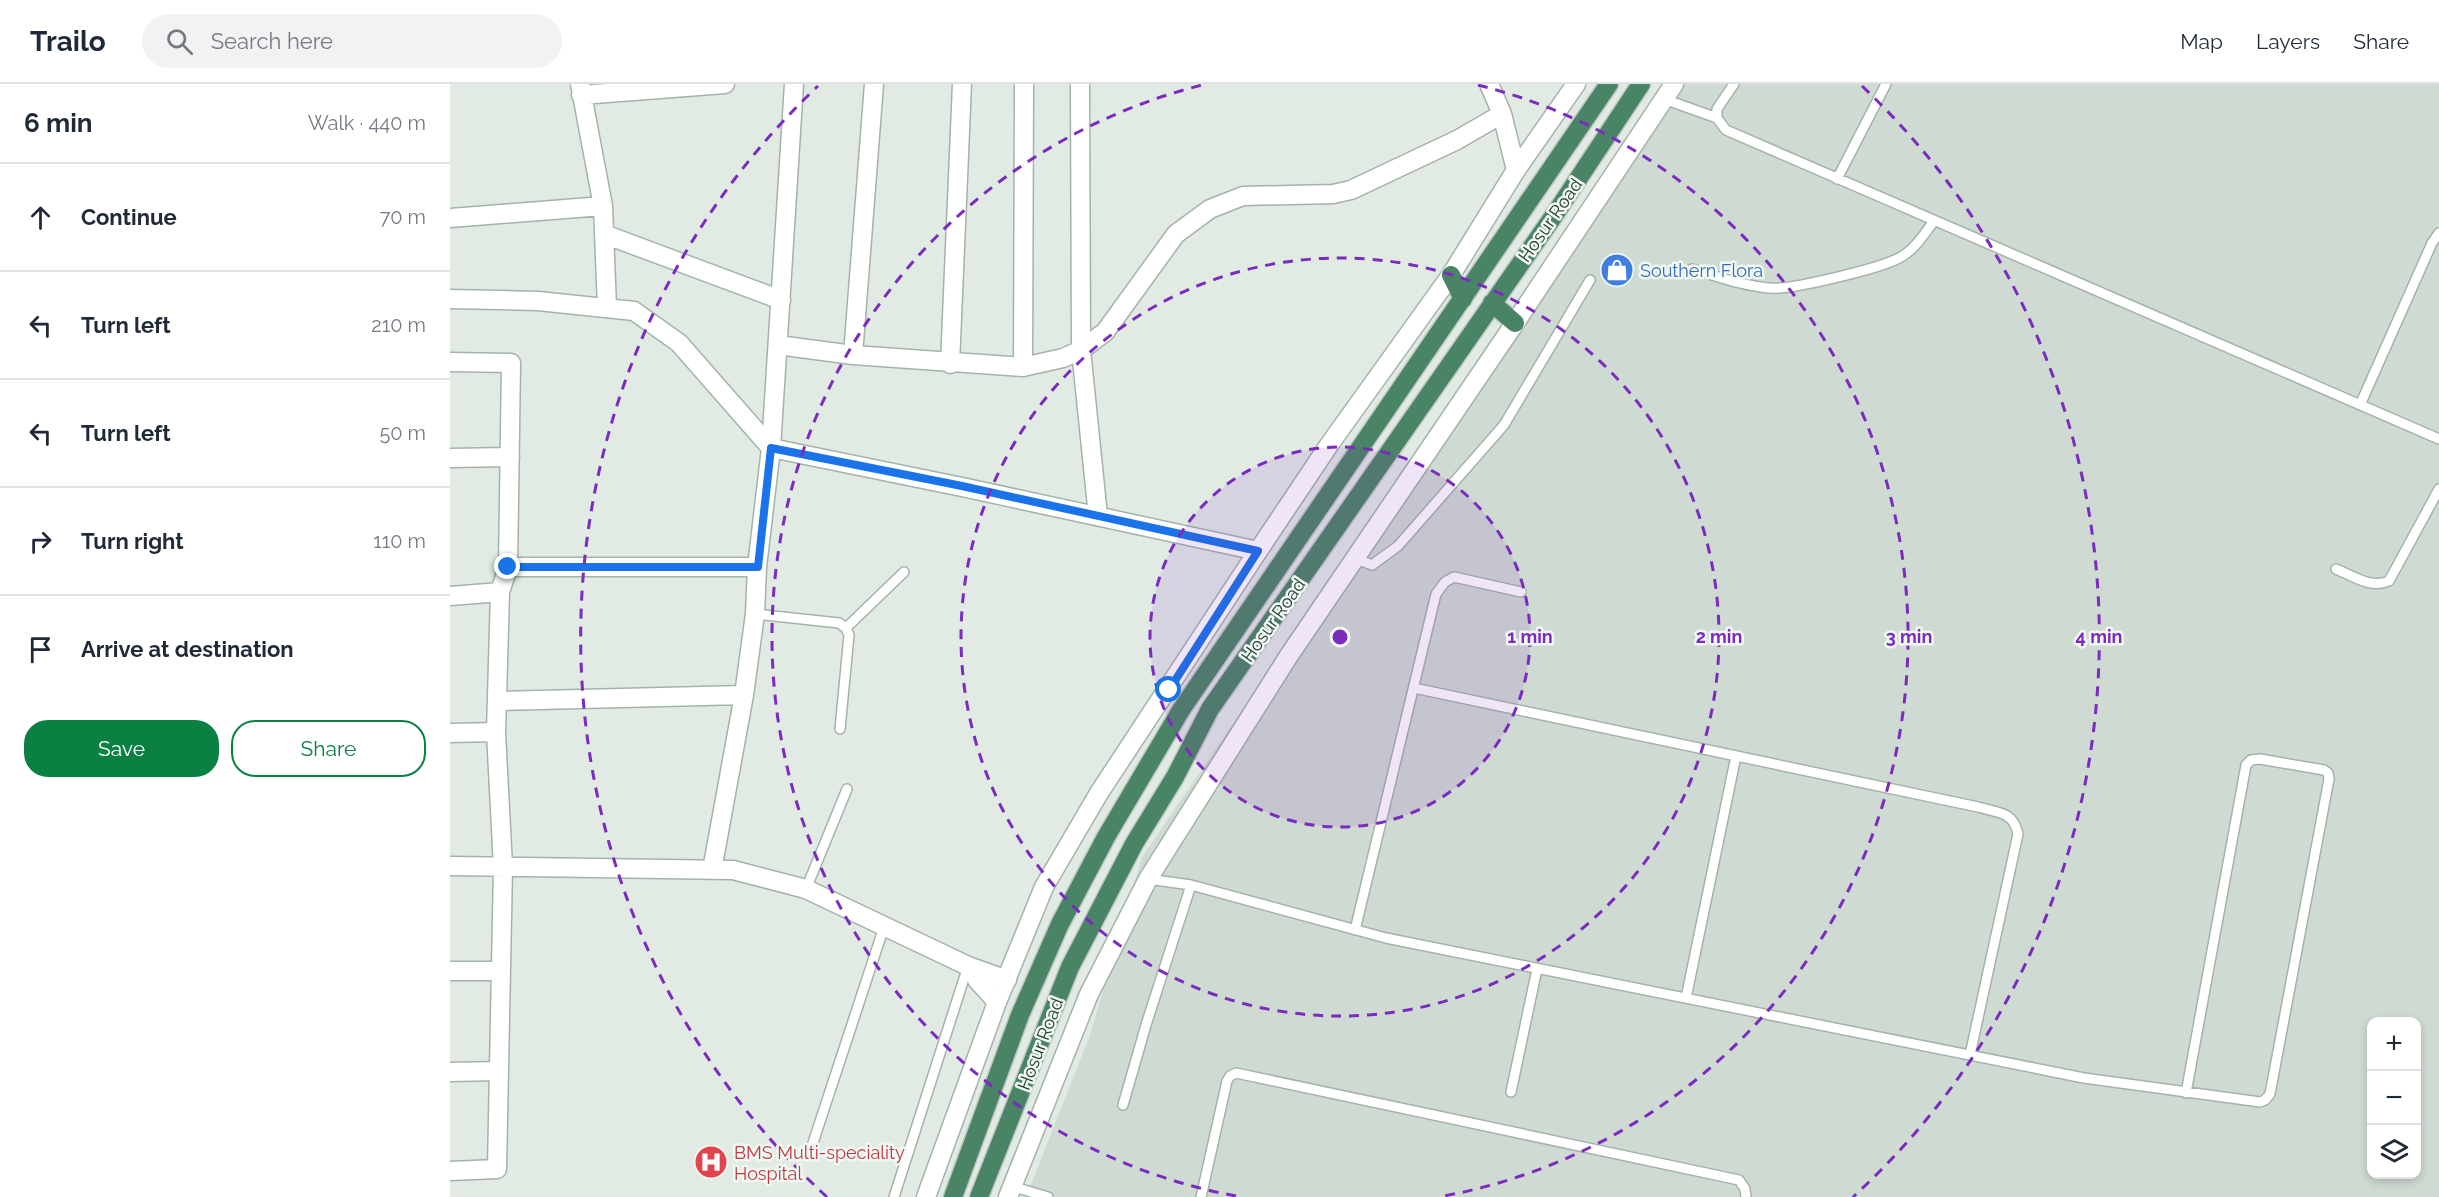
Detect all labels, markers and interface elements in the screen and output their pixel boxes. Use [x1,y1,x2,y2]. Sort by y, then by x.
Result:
search box [142,14,562,68]
text: Trailo [30,25,106,58]
icon: search [163,25,196,58]
text: Search here [211,28,333,54]
text: Map [2180,29,2223,54]
text: Layers [2256,29,2320,54]
text: Share [2353,29,2409,54]
text: 6 min [24,108,93,138]
text: Walk · 440 m [308,111,426,135]
street label: Hosur Road [1514,174,1586,266]
icon: ahead [24,201,57,234]
text: Continue [81,204,177,230]
text: 70 m [380,205,426,229]
shop icon: Southern Flora [1599,252,1635,288]
place label: Southern Flora [1640,260,1763,281]
icon: left [24,309,57,342]
text: Turn left [81,312,171,338]
text: 210 m [371,313,426,337]
icon: left [24,417,57,450]
text: Turn left [81,420,171,446]
text: 50 m [379,421,426,445]
icon: right [24,525,57,558]
text: Turn right [81,528,184,554]
text: 110 m [373,529,426,553]
route end [494,553,520,579]
street label: Hosur Road [1237,574,1309,666]
text: 1 min [1507,626,1553,647]
text: 2 min [1696,626,1742,647]
text: 3 min [1886,626,1932,647]
text: 4 min [2076,626,2122,647]
centre of rings [1330,627,1350,647]
icon: arrive [24,633,57,666]
text: Arrive at destination [81,636,294,662]
route start [1155,676,1181,702]
button: Save [24,720,219,777]
button: Share [231,720,426,777]
street label: Hosur Road [1013,995,1067,1093]
map controls [2367,1017,2421,1179]
button: + [2367,1017,2421,1071]
button: − [2367,1071,2421,1125]
button: layers [2367,1125,2421,1179]
place label: BMS Multi-speciality Hospital [734,1142,905,1184]
hospital icon: BMS Multi-speciality Hospital [693,1144,729,1180]

